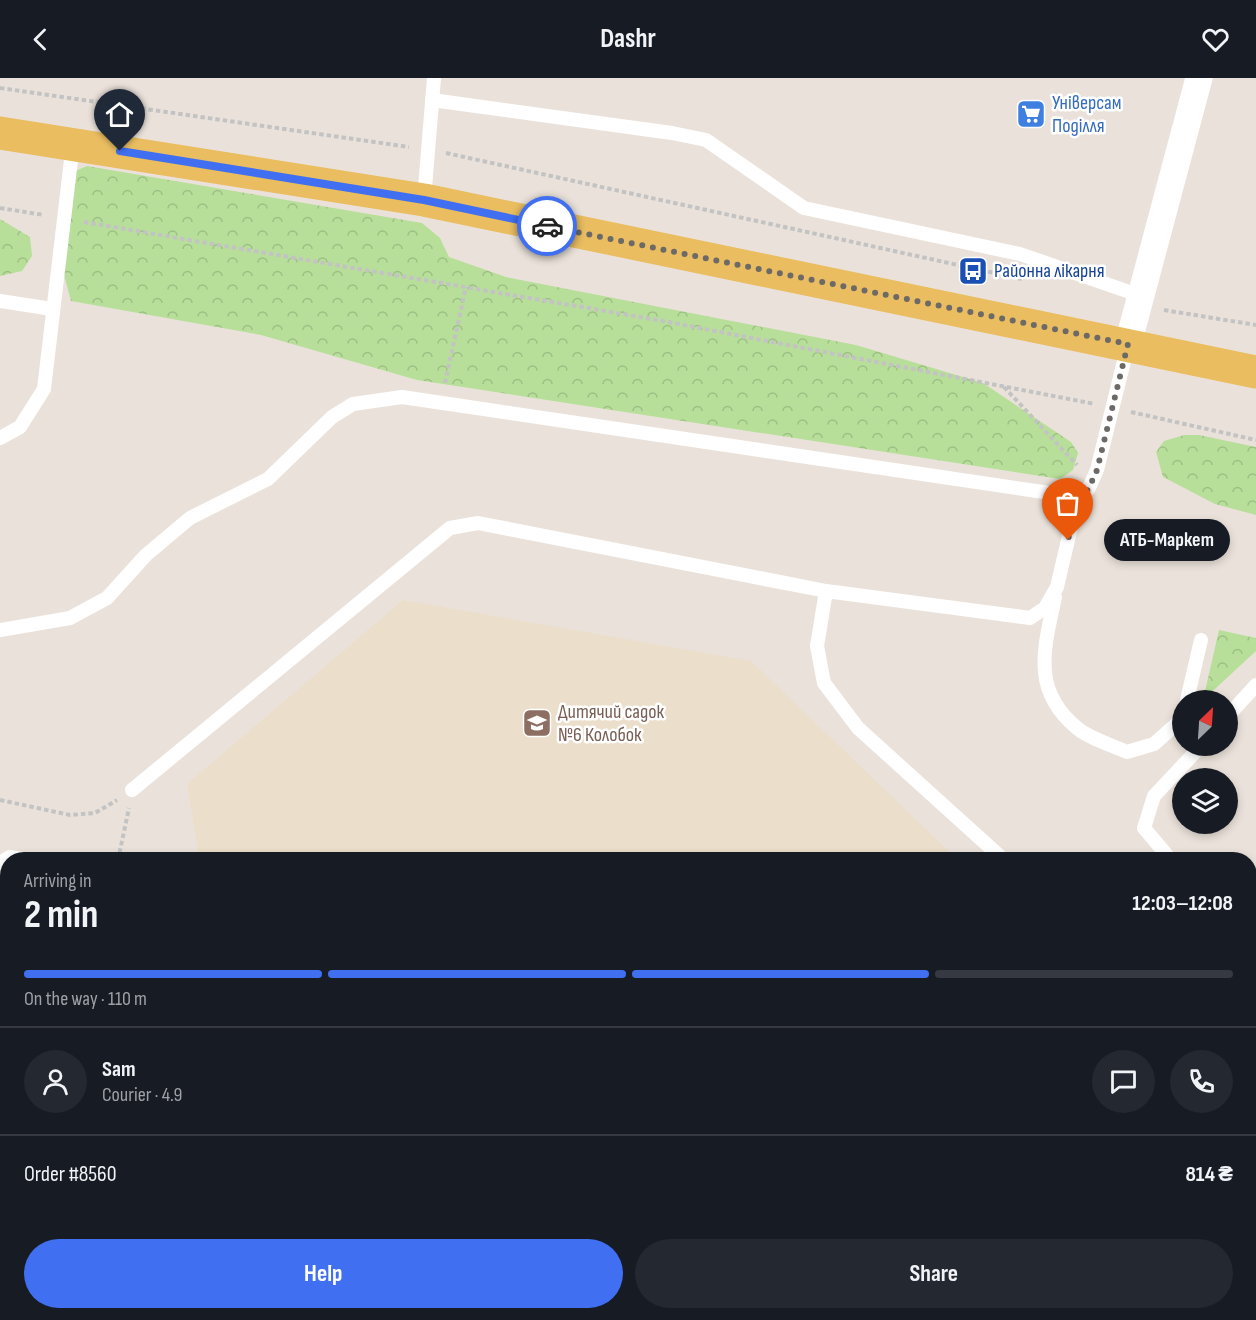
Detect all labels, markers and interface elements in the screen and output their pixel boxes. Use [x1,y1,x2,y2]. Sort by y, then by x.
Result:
icon: back [24,23,57,56]
text: Dashr [600,23,656,55]
icon: heart [1199,23,1232,56]
pin [94,89,145,151]
place label: Універсам Поділля [1052,91,1122,138]
icon: home [103,98,136,131]
supermarket icon: Універсам Поділля [1015,98,1047,130]
courier [517,196,577,256]
icon: car [531,210,564,243]
bus stop icon: Районна лікарня [957,255,989,287]
place label: Районна лікарня [994,259,1105,283]
pin [1042,478,1093,540]
icon: bag [1051,487,1084,520]
callout: АТБ-Маркет [1104,519,1230,561]
text: АТБ-Маркет [1120,528,1214,552]
north arrow [1172,690,1238,756]
map controls [1172,690,1238,834]
place label: Дитячий садок №6 Колобок [558,700,665,747]
school or university icon: Дитячий садок №6 Колобок [521,707,553,739]
button: layers [1172,768,1238,834]
text: Arriving in [24,869,92,893]
text: 12:03–12:08 [1132,890,1233,917]
text: 2 min [24,892,98,939]
text: On the way · 110 m [24,987,147,1011]
button: person [24,1050,87,1113]
button: chat [1092,1050,1155,1113]
button: phone [1170,1050,1233,1113]
text: Sam [102,1056,136,1083]
text: Courier · 4.9 [102,1083,182,1107]
text: Order #8560 [24,1161,117,1188]
text: 814 ₴ [1185,1161,1233,1188]
button: Help [24,1239,623,1308]
button: Share [635,1239,1233,1308]

